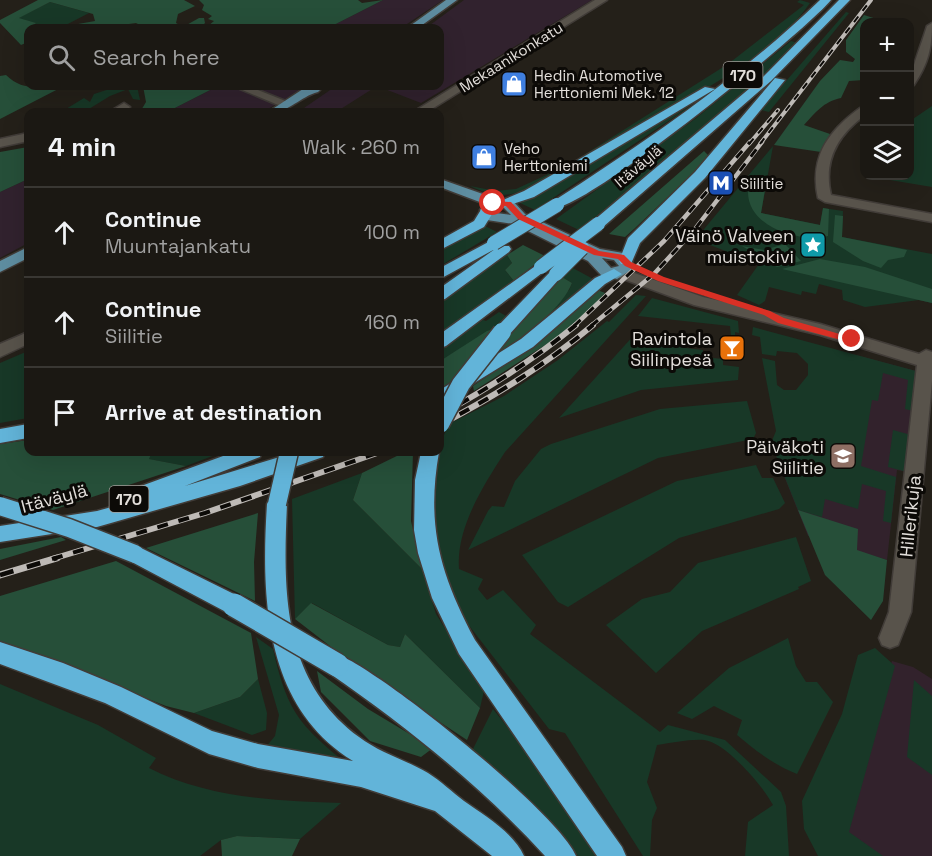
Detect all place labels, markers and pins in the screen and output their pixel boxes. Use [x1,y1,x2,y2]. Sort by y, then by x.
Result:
place label: Hedin Automotive Herttoniemi Mek. 12 [534,66,674,102]
shop icon: Hedin Automotive Herttoniemi Mek. 12 [499,69,529,99]
place label: Veho Herttoniemi [504,139,588,175]
shop icon: Veho Herttoniemi [469,142,499,172]
metro station icon: Siilitie [706,168,736,198]
place label: Siilitie [740,174,783,193]
place label: Väinö Valveen muistokivi [675,224,794,268]
place icon: Väinö Valveen muistokivi [798,230,828,260]
place label: Ravintola Siilinpesä [630,327,712,371]
bar icon: Ravintola Siilinpesä [717,333,747,363]
place label: Päiväkoti Siilitie [746,435,824,479]
school or university icon: Päiväkoti Siilitie [828,441,858,471]

